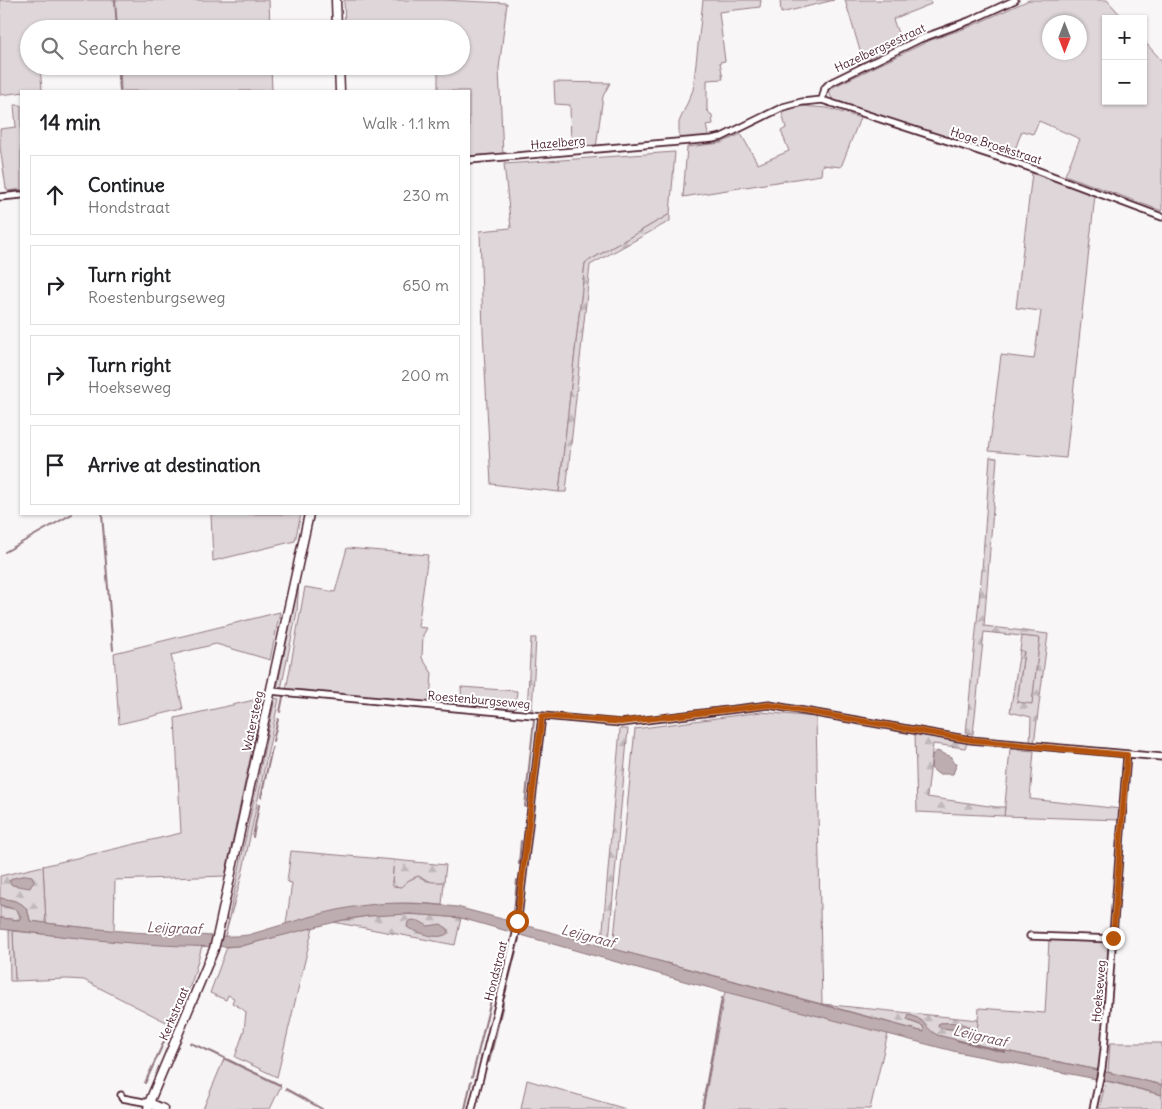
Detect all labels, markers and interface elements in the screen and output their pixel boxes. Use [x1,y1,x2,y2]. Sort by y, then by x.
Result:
north arrow [1042,15,1087,60]
map controls [1102,15,1147,105]
button: + [1102,15,1147,60]
search box [20,20,470,75]
street label: Hazelbergsestraat [832,20,928,75]
icon: search [38,34,66,62]
text: Search here [78,36,181,60]
button: − [1102,60,1147,105]
text: 14 min [40,109,101,136]
text: Walk · 1.1 km [363,113,450,133]
street label: Hoge Broekstraat [948,124,1044,167]
street label: Hazelberg [530,133,586,152]
text: Continue [88,173,165,197]
icon: ahead [41,181,69,209]
text: 230 m [403,185,449,205]
text: Hondstraat [88,197,170,217]
text: Turn right [88,263,171,287]
icon: right [41,271,69,299]
text: 650 m [402,275,449,295]
text: Roestenburgseweg [88,287,226,307]
text: Turn right [88,353,171,377]
icon: right [41,361,69,389]
text: 200 m [401,365,449,385]
text: Hoekseweg [88,377,171,397]
icon: arrive [41,451,69,479]
text: Arrive at destination [88,453,261,477]
street label: Roestenburgseweg [427,688,531,711]
street label: Watersteeg [239,689,266,753]
route start [506,910,529,933]
water label: Leijgraaf [146,918,205,938]
water label: Leijgraaf [559,920,620,953]
route end [1102,927,1125,950]
street label: Hondstraat [481,939,510,1002]
street label: Hoekseweg [1088,959,1109,1023]
street label: Kerkstraat [156,985,191,1043]
water label: Leijgraaf [951,1021,1012,1052]

